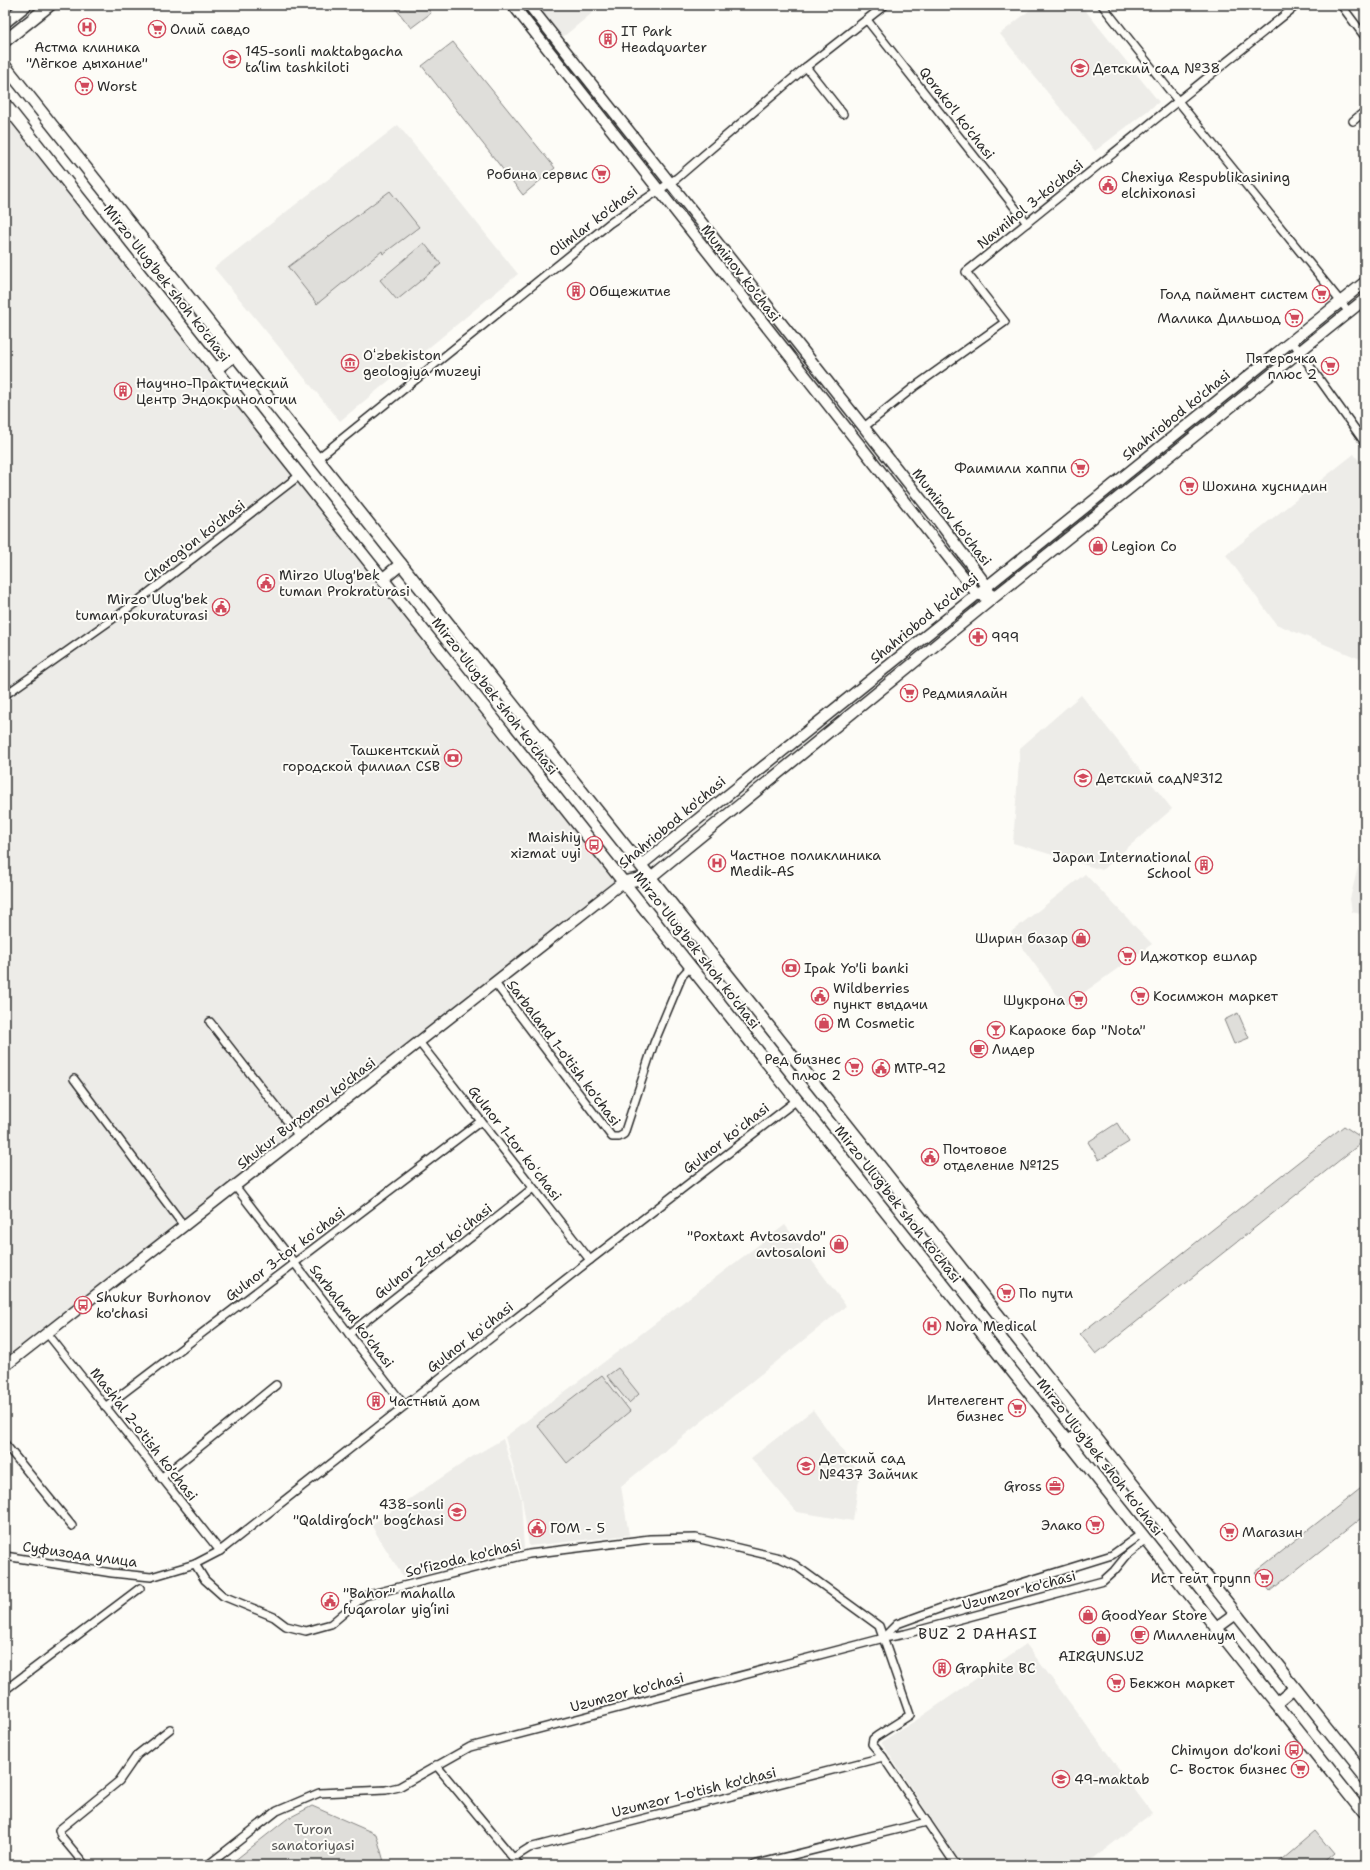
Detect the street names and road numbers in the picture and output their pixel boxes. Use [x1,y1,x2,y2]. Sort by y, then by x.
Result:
street label: Qorako'l ko'chasi [915,63,999,163]
street label: Navnihol 3-ko'chasi [973,156,1087,252]
street label: Olimlar ko'chasi [545,182,641,260]
street label: Mirzo Ulug'bek shoh ko'chasi [100,201,234,365]
street label: Muminov ko'chasi [697,221,785,325]
street label: Shahriobod ko'chasi [1118,366,1234,464]
street label: Muminov ko'chasi [908,465,996,569]
street label: Charog'on ko'chasi [140,496,248,586]
street label: Shahriobod ko'chasi [866,569,982,667]
street label: Mirzo Ulug'bek shoh ko'chasi [428,614,562,778]
street label: Shahriobod ko'chasi [615,772,729,872]
street label: Mirzo Ulug'bek shoh ko'chasi [630,868,764,1032]
street label: Sarbaland 1-o'tish ko'chasi [503,976,625,1130]
street label: Shukur Burxonov ko'chasi [233,1053,379,1173]
street label: Gulnor 1-tor koʻchasi [464,1082,566,1204]
street label: Gulnor koʻchasi [679,1099,773,1177]
street label: Mirzo Ulug'bek shoh ko'chasi [831,1122,965,1286]
street label: Gulnor 2-tor koʻchasi [370,1199,496,1303]
street label: Gulnor 3-tor koʻchasi [221,1203,349,1305]
street label: Sarbaland ko'chasi [306,1261,398,1371]
street label: Gulnor koʻchasi [423,1298,517,1376]
street label: Mash'al 2-o'tish ko'chasi [86,1364,202,1504]
street label: Mirzo Ulug'bek shoh ko'chasi [1033,1375,1167,1539]
street label: So'fizoda ko'chasi [403,1535,523,1581]
street label: Суфизода улица [21,1537,139,1571]
street label: Uzumzor ko'chasi [960,1566,1078,1614]
street label: Uzumzor ko'chasi [568,1668,686,1716]
street label: Uzumzor 1-o'tish ko'chasi [610,1763,778,1821]

